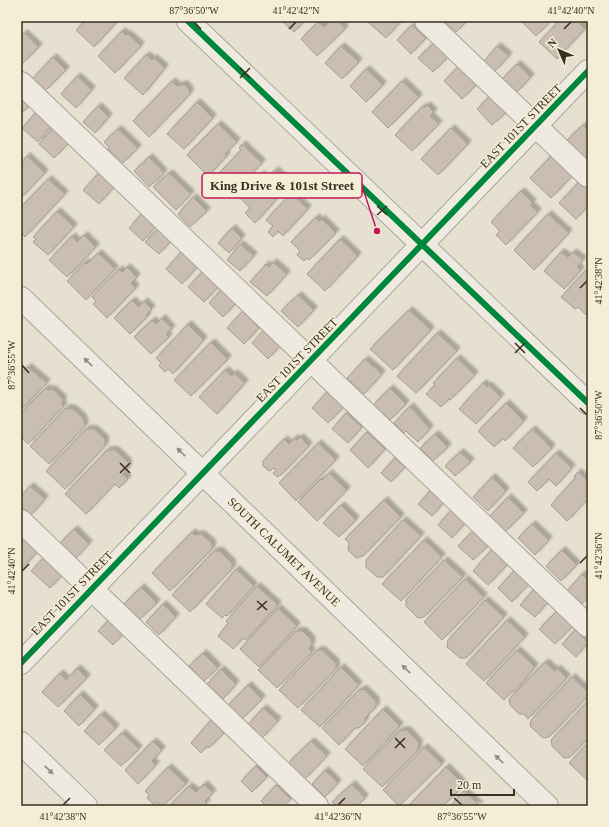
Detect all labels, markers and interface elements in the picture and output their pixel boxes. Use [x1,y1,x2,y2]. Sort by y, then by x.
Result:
text: 87°36'50"W [169,5,219,16]
text: 41°42'42"N [272,5,320,16]
text: 41°42'40"N [547,5,595,16]
north arrow [539,30,579,70]
text: N [545,36,559,50]
street label: EAST 101ST STREET [477,81,565,171]
callout: King Drive & 101st Street [202,173,362,198]
text: King Drive & 101st Street [210,178,355,193]
text: 41°42'38"N [593,257,604,305]
street label: EAST 101ST STREET [253,315,341,405]
text: 87°36'55"W [6,340,17,390]
one-way arrow [83,357,93,367]
text: 87°36'50"W [593,390,604,440]
one-way arrow [176,448,186,457]
street label: SOUTH CALUMET AVENUE [225,495,343,609]
text: 41°42'36"N [593,532,604,580]
text: 41°42'40"N [6,547,17,595]
street label: EAST 101ST STREET [28,548,116,638]
one-way arrow [401,664,411,674]
one-way arrow [494,755,504,764]
one-way arrow [44,765,54,775]
scale bar [451,771,514,797]
text: 20 m [457,778,482,792]
text: 41°42'38"N [39,811,87,822]
text: 41°42'36"N [314,811,362,822]
text: 87°36'55"W [437,811,487,822]

